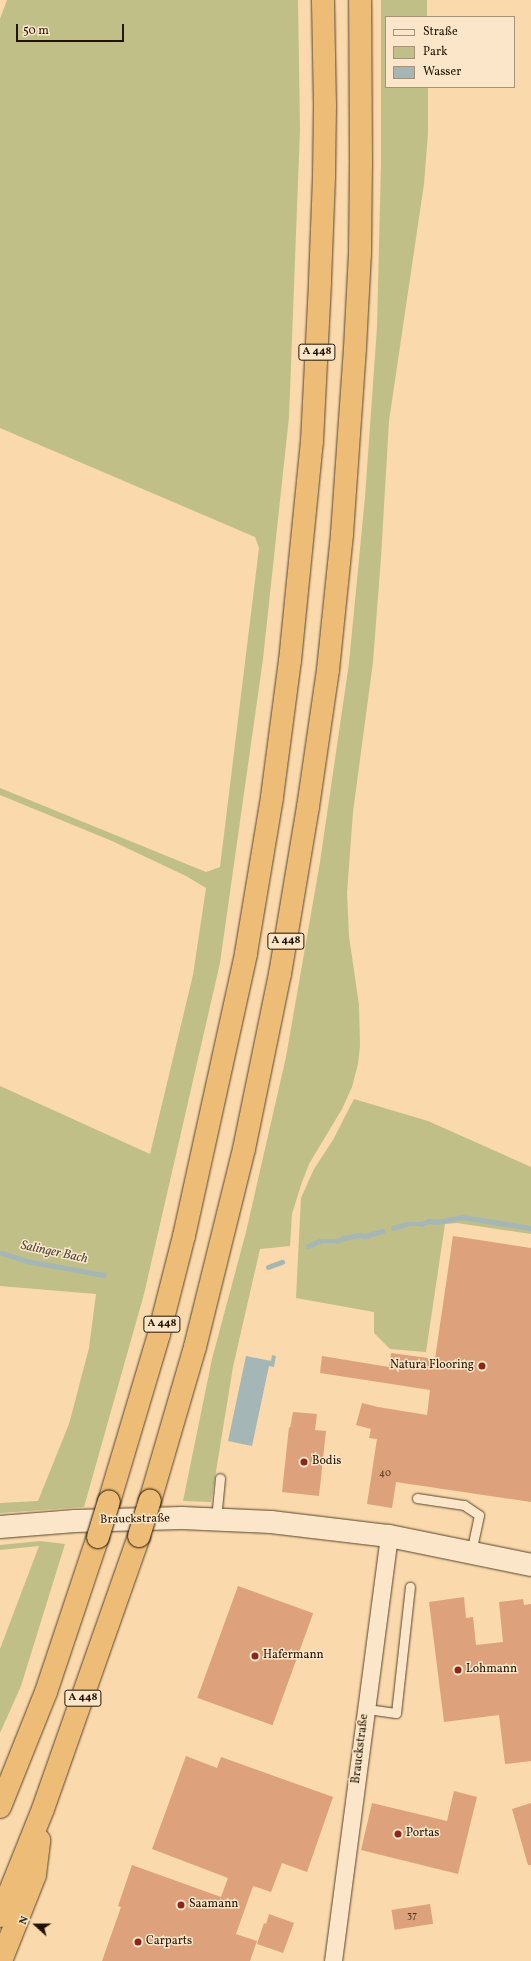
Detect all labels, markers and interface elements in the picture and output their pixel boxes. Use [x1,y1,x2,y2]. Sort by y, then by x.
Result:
scale bar [18,16,126,42]
legend [385,16,515,88]
text: 50 m [23,23,49,39]
text: Straße [423,24,458,40]
text: Park [423,44,448,60]
text: Wasser [423,64,461,80]
road number: A 448 [298,343,336,361]
road number: A 448 [267,932,305,950]
water label: Salinger Bach [19,1238,89,1268]
road number: A 448 [143,1315,181,1333]
place label: Natura Flooring [390,1359,474,1373]
marker: Natura Flooring [477,1361,487,1371]
place label: Bodis [312,1455,341,1469]
marker: Bodis [299,1457,309,1467]
house number: 40 [379,1468,391,1480]
street label: Brauckstraße [100,1512,170,1528]
place label: Hafermann [263,1649,324,1663]
marker: Hafermann [250,1651,260,1661]
place label: Lohmann [466,1663,517,1677]
marker: Lohmann [453,1665,463,1675]
road number: A 448 [64,1689,102,1707]
street label: Brauckstraße [350,1713,372,1785]
place label: Portas [406,1827,439,1841]
marker: Portas [393,1829,403,1839]
place label: Saamann [189,1898,238,1912]
marker: Saamann [176,1900,186,1910]
north arrow [16,1905,56,1945]
house number: 37 [407,1910,417,1922]
text: N [16,1914,33,1927]
place label: Carparts [146,1935,192,1949]
marker: Carparts [133,1937,143,1947]

